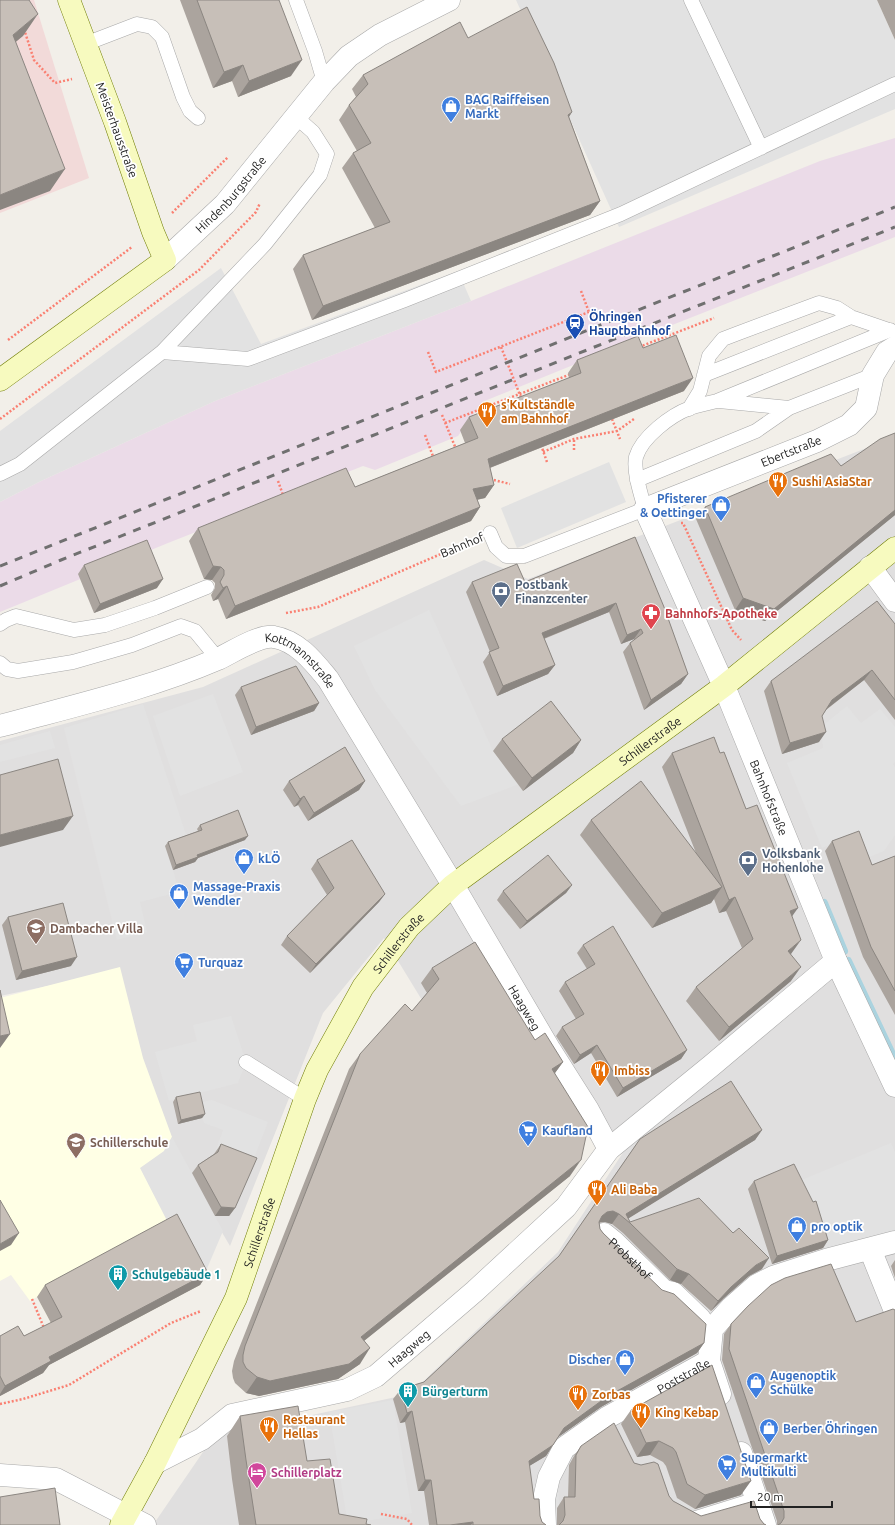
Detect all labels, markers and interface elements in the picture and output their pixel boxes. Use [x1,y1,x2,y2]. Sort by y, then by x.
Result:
street label: Meisterhausstraße [94,81,140,179]
place label: BAG Raiffeisen Markt [465,93,549,120]
shop icon: BAG Raiffeisen Markt [440,95,462,123]
street label: Hindenburgstraße [193,153,268,235]
place label: Öhringen Hauptbahnhof [589,309,672,337]
station icon: Öhringen Hauptbahnhof [564,312,586,340]
place label: s'Kultständle am Bahnhof [501,398,575,425]
restaurant icon: s'Kultständle am Bahnhof [476,400,498,428]
street label: Ebertstraße [759,433,823,469]
restaurant icon: Sushi AsiaStar [767,470,789,498]
place label: Sushi AsiaStar [792,475,872,488]
place label: Pfisterer & Oettinger [640,492,707,519]
shop icon: Pfisterer & Oettinger [710,494,732,522]
street label: Bahnhof [438,530,486,560]
place label: Postbank Finanzcenter [515,578,588,605]
bank icon: Postbank Finanzcenter [490,580,512,608]
pharmacy icon: Bahnhofs-Apotheke [640,602,662,630]
place label: Bahnhofs-Apotheke [665,607,778,620]
street label: Kottmannstraße [264,630,338,690]
street label: Schillerstraße [616,713,683,768]
street label: Bahnhofstraße [748,758,791,837]
shop icon: kLÖ [233,847,255,875]
place label: Volksbank Hohenlohe [762,847,824,874]
bank icon: Volksbank Hohenlohe [737,849,759,877]
place label: kLÖ [258,851,281,865]
place label: Massage-Praxis Wendler [193,880,281,907]
shop icon: Massage-Praxis Wendler [168,882,190,910]
street label: Schillerstraße [370,910,426,975]
school or university icon: Dambacher Villa [25,917,47,945]
place label: Dambacher Villa [50,922,143,935]
supermarket icon: Turquaz [173,951,195,979]
place label: Turquaz [198,956,243,969]
street label: Haagweg [507,982,543,1032]
restaurant icon: Imbiss [589,1059,611,1087]
place label: Imbiss [614,1064,650,1077]
supermarket icon: Kaufland [517,1119,539,1147]
place label: Kaufland [542,1124,593,1137]
school or university icon: Schillerschule [65,1131,87,1159]
place label: Schillerschule [90,1136,168,1149]
restaurant icon: Ali Baba [586,1178,608,1206]
place label: Ali Baba [611,1183,657,1196]
street label: Schillerstraße [241,1195,277,1269]
shop icon: pro optik [786,1215,808,1243]
place label: pro optik [811,1220,863,1233]
street label: Probsthof [607,1234,655,1282]
building icon: Schulgebäude 1 [107,1263,129,1291]
place label: Schulgebäude 1 [132,1268,221,1281]
street label: Haagweg [385,1327,432,1369]
shop icon: Discher [614,1348,636,1376]
place label: Discher [568,1353,611,1366]
street label: Poststraße [654,1355,712,1395]
place label: Augenoptik Schülke [770,1369,836,1396]
shop icon: Augenoptik Schülke [745,1371,767,1399]
building icon: Bürgerturm [397,1380,419,1408]
restaurant icon: Zorbas [567,1383,589,1411]
place label: Bürgerturm [422,1385,488,1398]
place label: Zorbas [592,1388,631,1401]
restaurant icon: King Kebap [630,1401,652,1429]
place label: King Kebap [655,1406,719,1419]
place label: Restaurant Hellas [283,1413,345,1440]
restaurant icon: Restaurant Hellas [258,1415,280,1443]
shop icon: Berber Öhringen [758,1417,780,1445]
place label: Berber Öhringen [783,1421,877,1435]
place label: Supermarkt Multikulti [741,1451,808,1478]
supermarket icon: Supermarkt Multikulti [716,1453,738,1481]
hotel icon: Schillerplatz [246,1461,268,1489]
place label: Schillerplatz [271,1466,342,1479]
scale bar [751,1483,832,1509]
text: 20 m [757,1490,784,1503]

